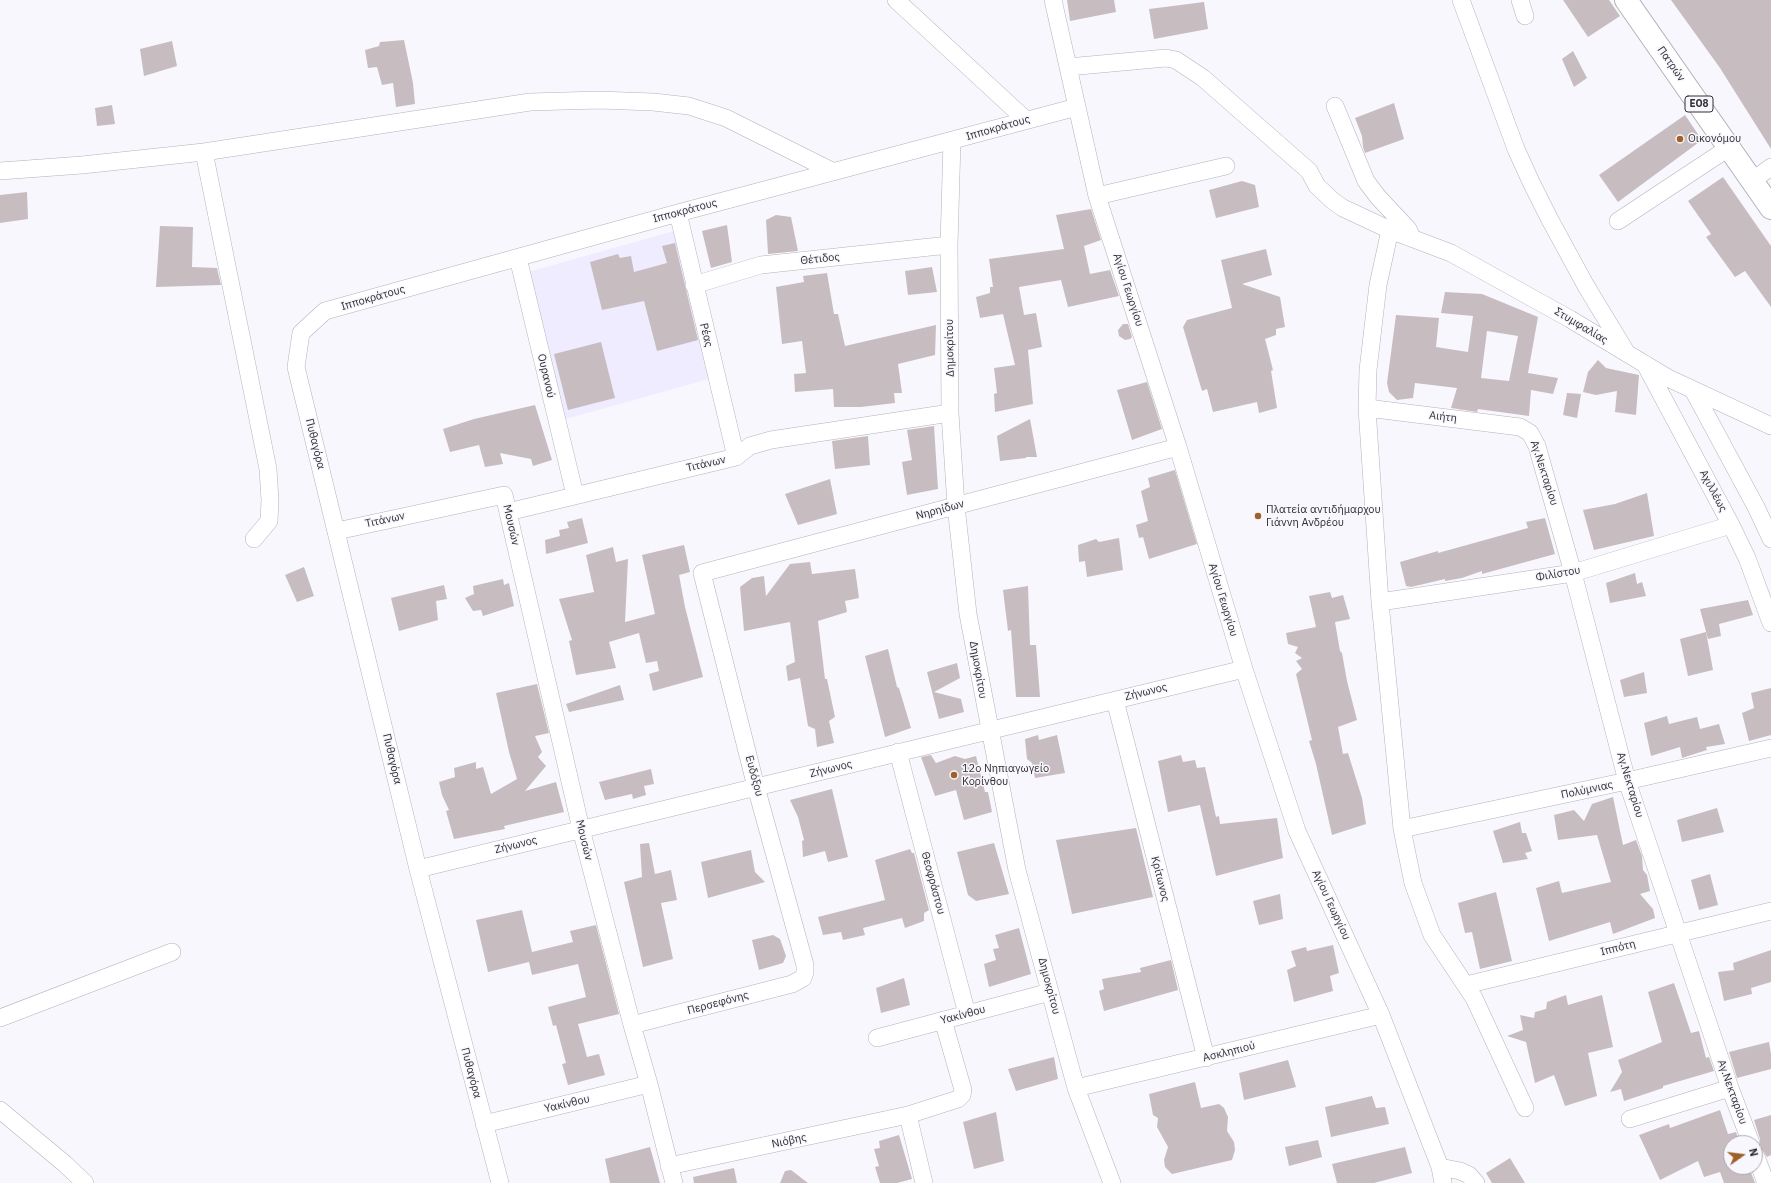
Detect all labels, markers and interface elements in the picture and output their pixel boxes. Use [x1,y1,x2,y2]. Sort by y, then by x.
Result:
street label: Πατρών [1654,44,1688,84]
road number: ΕΟ8 [1685,96,1713,112]
street label: Ιπποκράτους [964,113,1032,143]
place label: Οικονόμου [1688,132,1741,146]
marker: Οικονόμου [1675,134,1685,144]
street label: Ιπποκράτους [651,196,719,226]
street label: Θέτιδος [800,250,840,268]
street label: Αγίου Γεωργίου [1110,252,1146,328]
street label: Ιπποκράτους [339,283,407,313]
street label: Στυμφαλίας [1552,305,1610,347]
street label: Δημοκρίτου [943,319,957,377]
street label: Ρέας [697,322,715,348]
street label: Ουρανού [534,353,558,399]
street label: Αιήτη [1428,409,1458,425]
street label: Πυθαγόρα [302,417,328,471]
street label: Αγ.Νεκταρίου [1527,439,1561,507]
street label: Τιτάνων [685,453,727,475]
street label: Αχιλλέως [1696,468,1730,514]
street label: Νηρηίδων [914,497,966,523]
street label: Μουσών [500,503,522,547]
place label: Πλατεία αντιδήμαρχου Γιάννη Ανδρέου [1266,503,1381,529]
street label: Τιτάνων [364,509,406,531]
marker: Πλατεία αντιδήμαρχου Γιάννη Ανδρέου [1253,511,1263,521]
street label: Αγίου Γεωργίου [1206,562,1240,638]
street label: Φιλίστου [1534,564,1582,584]
street label: Δημοκρίτου [966,640,990,700]
street label: Ζήνωνος [1123,680,1169,704]
street label: Πυθαγόρα [380,732,404,786]
street label: Αγ.Νεκταρίου [1614,751,1646,819]
street label: Ευδόξου [742,754,766,798]
street label: Ζήνωνος [808,757,854,781]
place label: 12ο Νηπιαγωγείο Κορίνθου [962,762,1049,788]
marker: 12ο Νηπιαγωγείο Κορίνθου [949,770,959,780]
street label: Πολύμνιας [1560,778,1614,802]
street label: Μουσών [573,818,595,862]
street label: Ζήνωνος [493,833,539,857]
street label: Θεοφράστου [918,850,948,916]
street label: Κρίτωνος [1148,855,1172,903]
street label: Αγίου Γεωργίου [1309,868,1353,942]
street label: Ιππότη [1599,937,1637,959]
street label: Δημοκρίτου [1035,956,1063,1016]
street label: Περσεφόνης [686,988,750,1018]
street label: Υακίνθου [939,1003,987,1027]
street label: Ασκληπιού [1201,1039,1257,1065]
street label: Πυθαγόρα [458,1046,484,1100]
street label: Αγ.Νεκταρίου [1714,1058,1750,1126]
street label: Υακίνθου [543,1092,591,1116]
street label: Νιόβης [770,1131,808,1151]
north arrow [1723,1135,1763,1175]
text: N [1746,1147,1761,1158]

